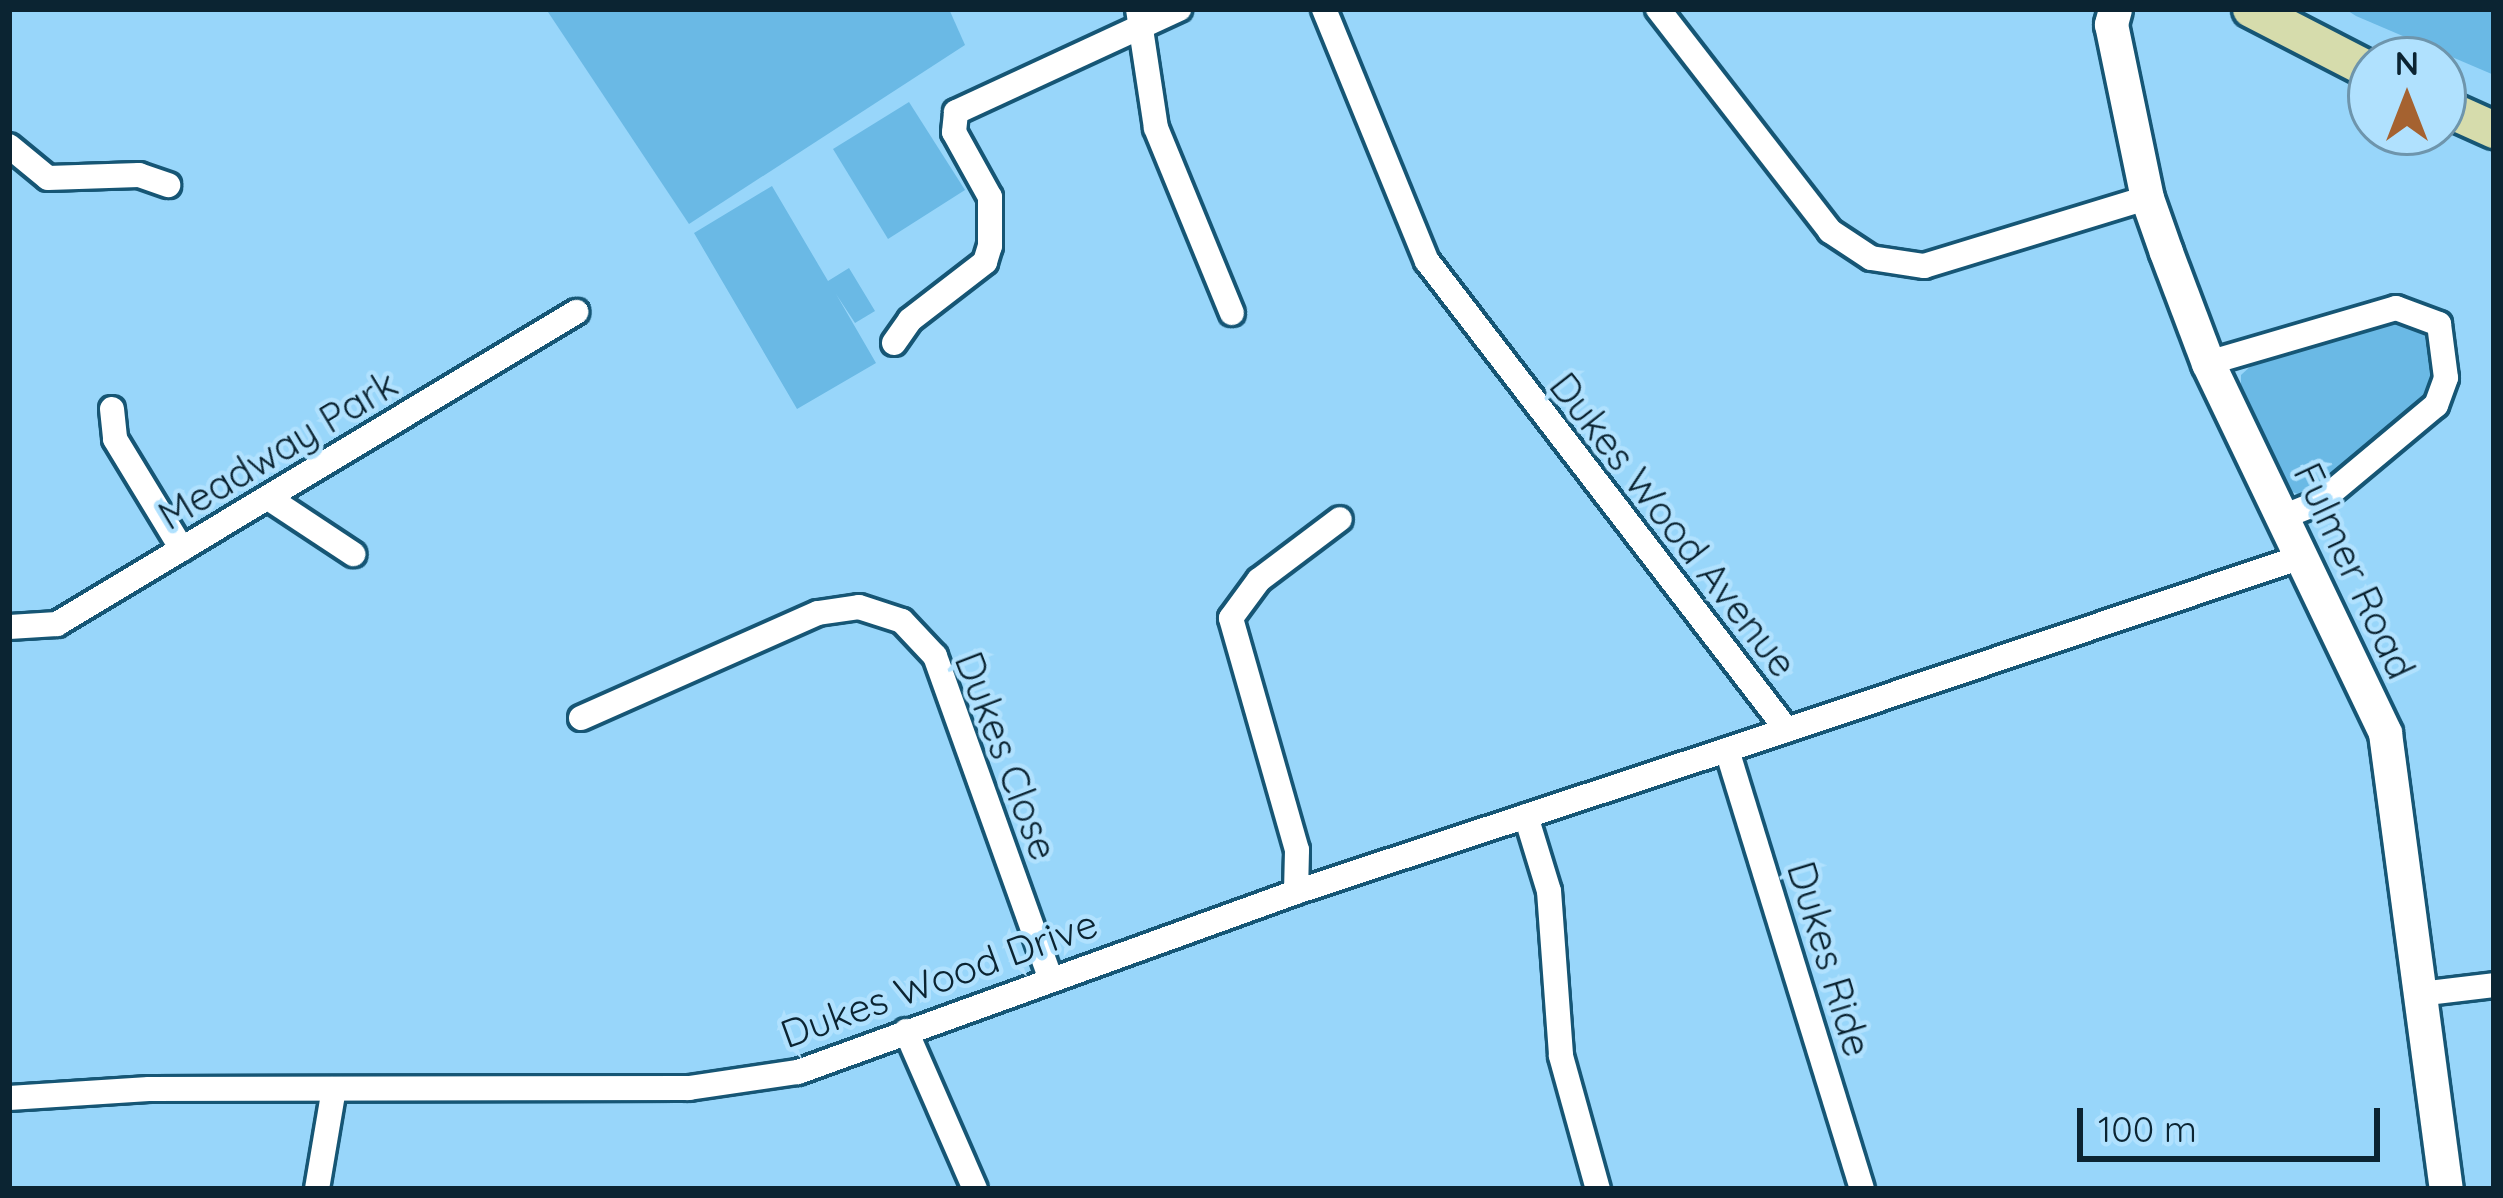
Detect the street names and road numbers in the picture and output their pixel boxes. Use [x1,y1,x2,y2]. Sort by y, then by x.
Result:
street label: Meadway Park [150,360,406,540]
street label: Dukes Wood Avenue [1540,364,1806,686]
street label: Fulmer Road [2284,456,2424,686]
street label: Dukes Close [945,645,1067,867]
street label: Dukes Ride [1777,856,1881,1062]
street label: Dukes Wood Drive [774,900,1104,1058]

